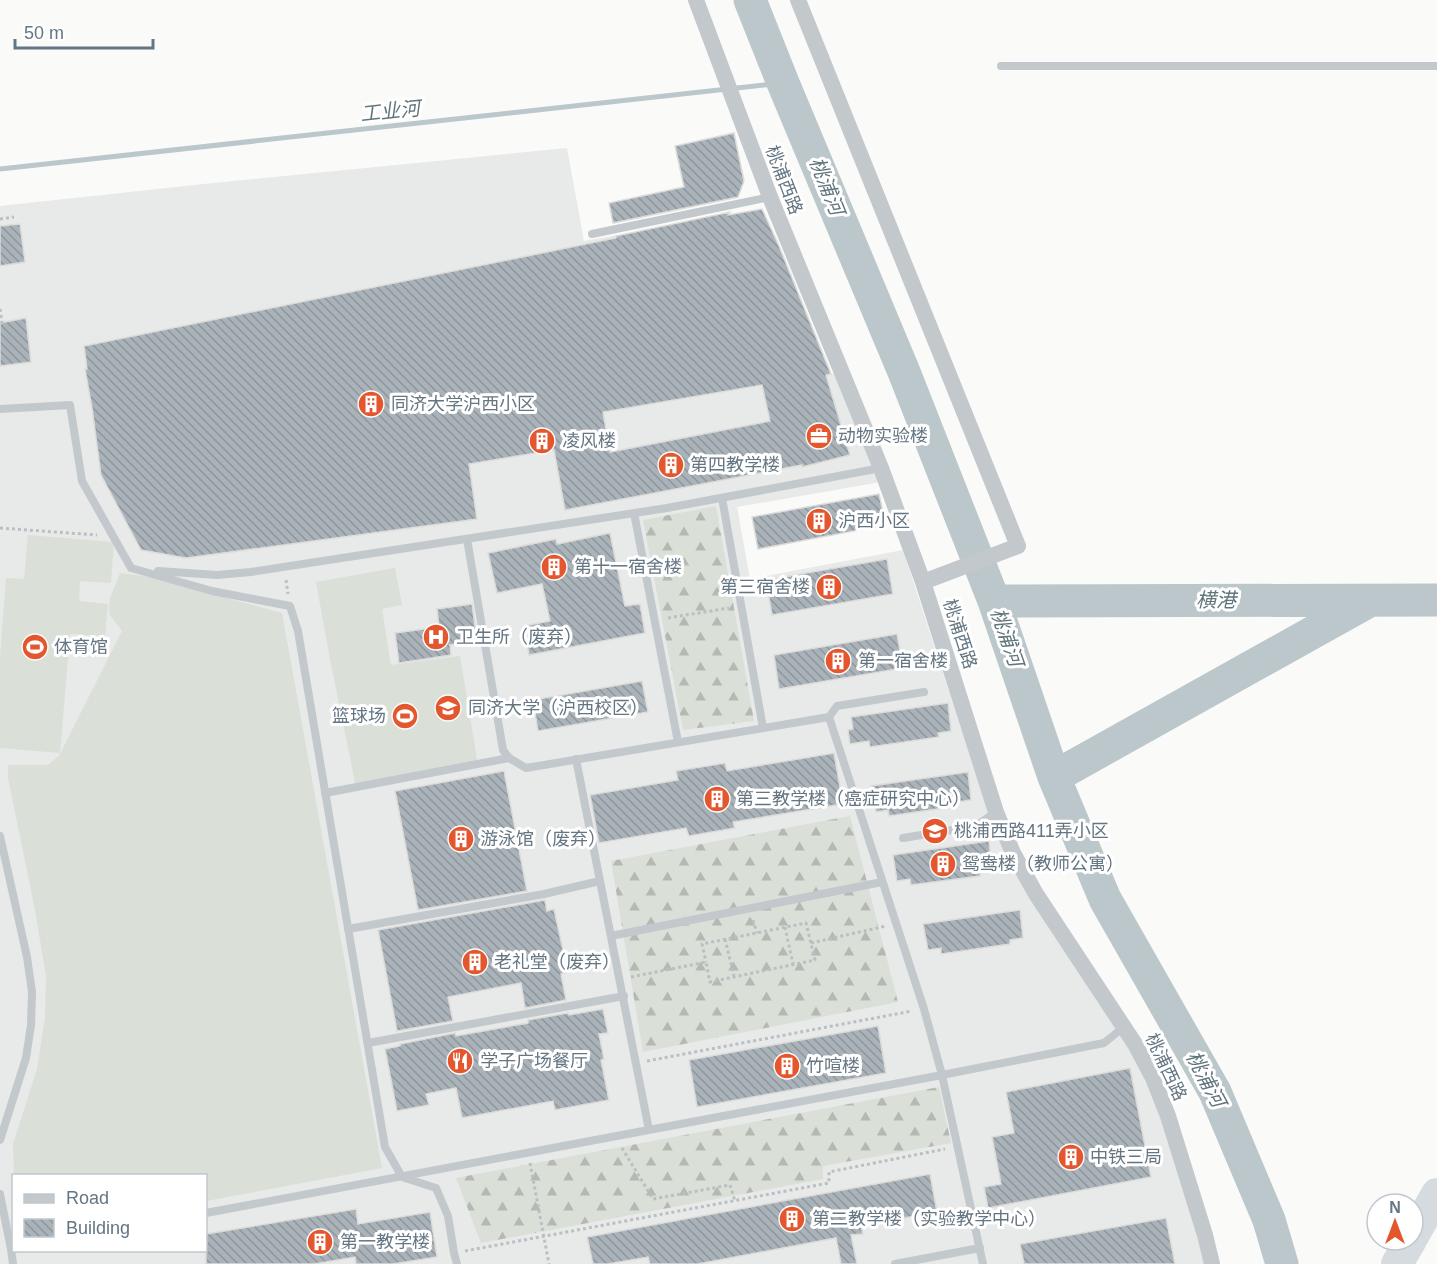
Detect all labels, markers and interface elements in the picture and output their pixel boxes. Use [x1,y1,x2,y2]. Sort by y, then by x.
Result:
scale bar [15,12,153,50]
text: 50 m [24,23,64,43]
water label: 工业河 [359,97,425,125]
street label: 桃浦西路 [762,143,806,217]
water label: 桃浦河 [806,154,850,222]
building icon: 同济大学沪西小区 [356,389,386,419]
place label: 同济大学沪西小区 [391,394,535,414]
office icon: 动物实验楼 [804,421,834,451]
building icon: 凌风楼 [527,426,557,456]
place label: 动物实验楼 [838,426,928,446]
place label: 凌风楼 [562,431,616,451]
building icon: 第四教学楼 [656,450,686,480]
place label: 第四教学楼 [690,455,780,475]
building icon: 沪西小区 [804,506,834,536]
place label: 沪西小区 [838,511,910,531]
building icon: 第十一宿舍楼 [539,552,569,582]
place label: 第十一宿舍楼 [574,557,682,577]
building icon: 第三宿舍楼 [814,572,844,602]
place label: 第三宿舍楼 [720,577,810,597]
water label: 横港 [1196,589,1239,611]
street label: 桃浦西路 [939,597,981,671]
water label: 桃浦河 [987,605,1028,673]
hospital icon: 卫生所（废弃） [421,622,451,652]
place label: 卫生所（废弃） [456,627,582,647]
sports icon: 体育馆 [20,632,50,662]
place label: 体育馆 [54,637,108,657]
building icon: 第一宿舍楼 [823,646,853,676]
place label: 第一宿舍楼 [858,651,948,671]
school or university icon: 同济大学（沪西校区） [433,693,463,723]
place label: 同济大学（沪西校区） [468,698,648,718]
sports icon: 篮球场 [390,701,420,731]
place label: 篮球场 [332,706,386,726]
building icon: 第三教学楼（癌症研究中心） [702,784,732,814]
place label: 第三教学楼（癌症研究中心） [736,789,970,809]
school or university icon: 桃浦西路411弄小区 [920,816,950,846]
place label: 桃浦西路411弄小区 [954,821,1109,841]
building icon: 游泳馆（废弃） [446,824,476,854]
place label: 游泳馆（废弃） [480,829,606,849]
building icon: 鸳鸯楼（教师公寓） [928,849,958,879]
place label: 鸳鸯楼（教师公寓） [962,854,1124,874]
building icon: 老礼堂（废弃） [460,947,490,977]
place label: 老礼堂（废弃） [494,952,620,972]
street label: 桃浦西路 [1142,1030,1190,1104]
restaurant icon: 学子广场餐厅 [445,1046,475,1076]
water label: 桃浦河 [1182,1047,1232,1114]
place label: 学子广场餐厅 [480,1051,588,1071]
building icon: 竹喧楼 [772,1051,802,1081]
place label: 竹喧楼 [806,1056,860,1076]
building icon: 中铁三局 [1056,1142,1086,1172]
place label: 中铁三局 [1090,1147,1162,1167]
legend [12,1174,207,1252]
text: Road [66,1188,109,1208]
north arrow [1365,1192,1425,1252]
text: N [1389,1199,1401,1216]
building icon: 第二教学楼（实验教学中心） [777,1204,807,1234]
place label: 第二教学楼（实验教学中心） [812,1209,1046,1229]
text: Building [66,1218,130,1238]
building icon: 第一教学楼 [305,1227,335,1257]
place label: 第一教学楼 [340,1232,430,1252]

